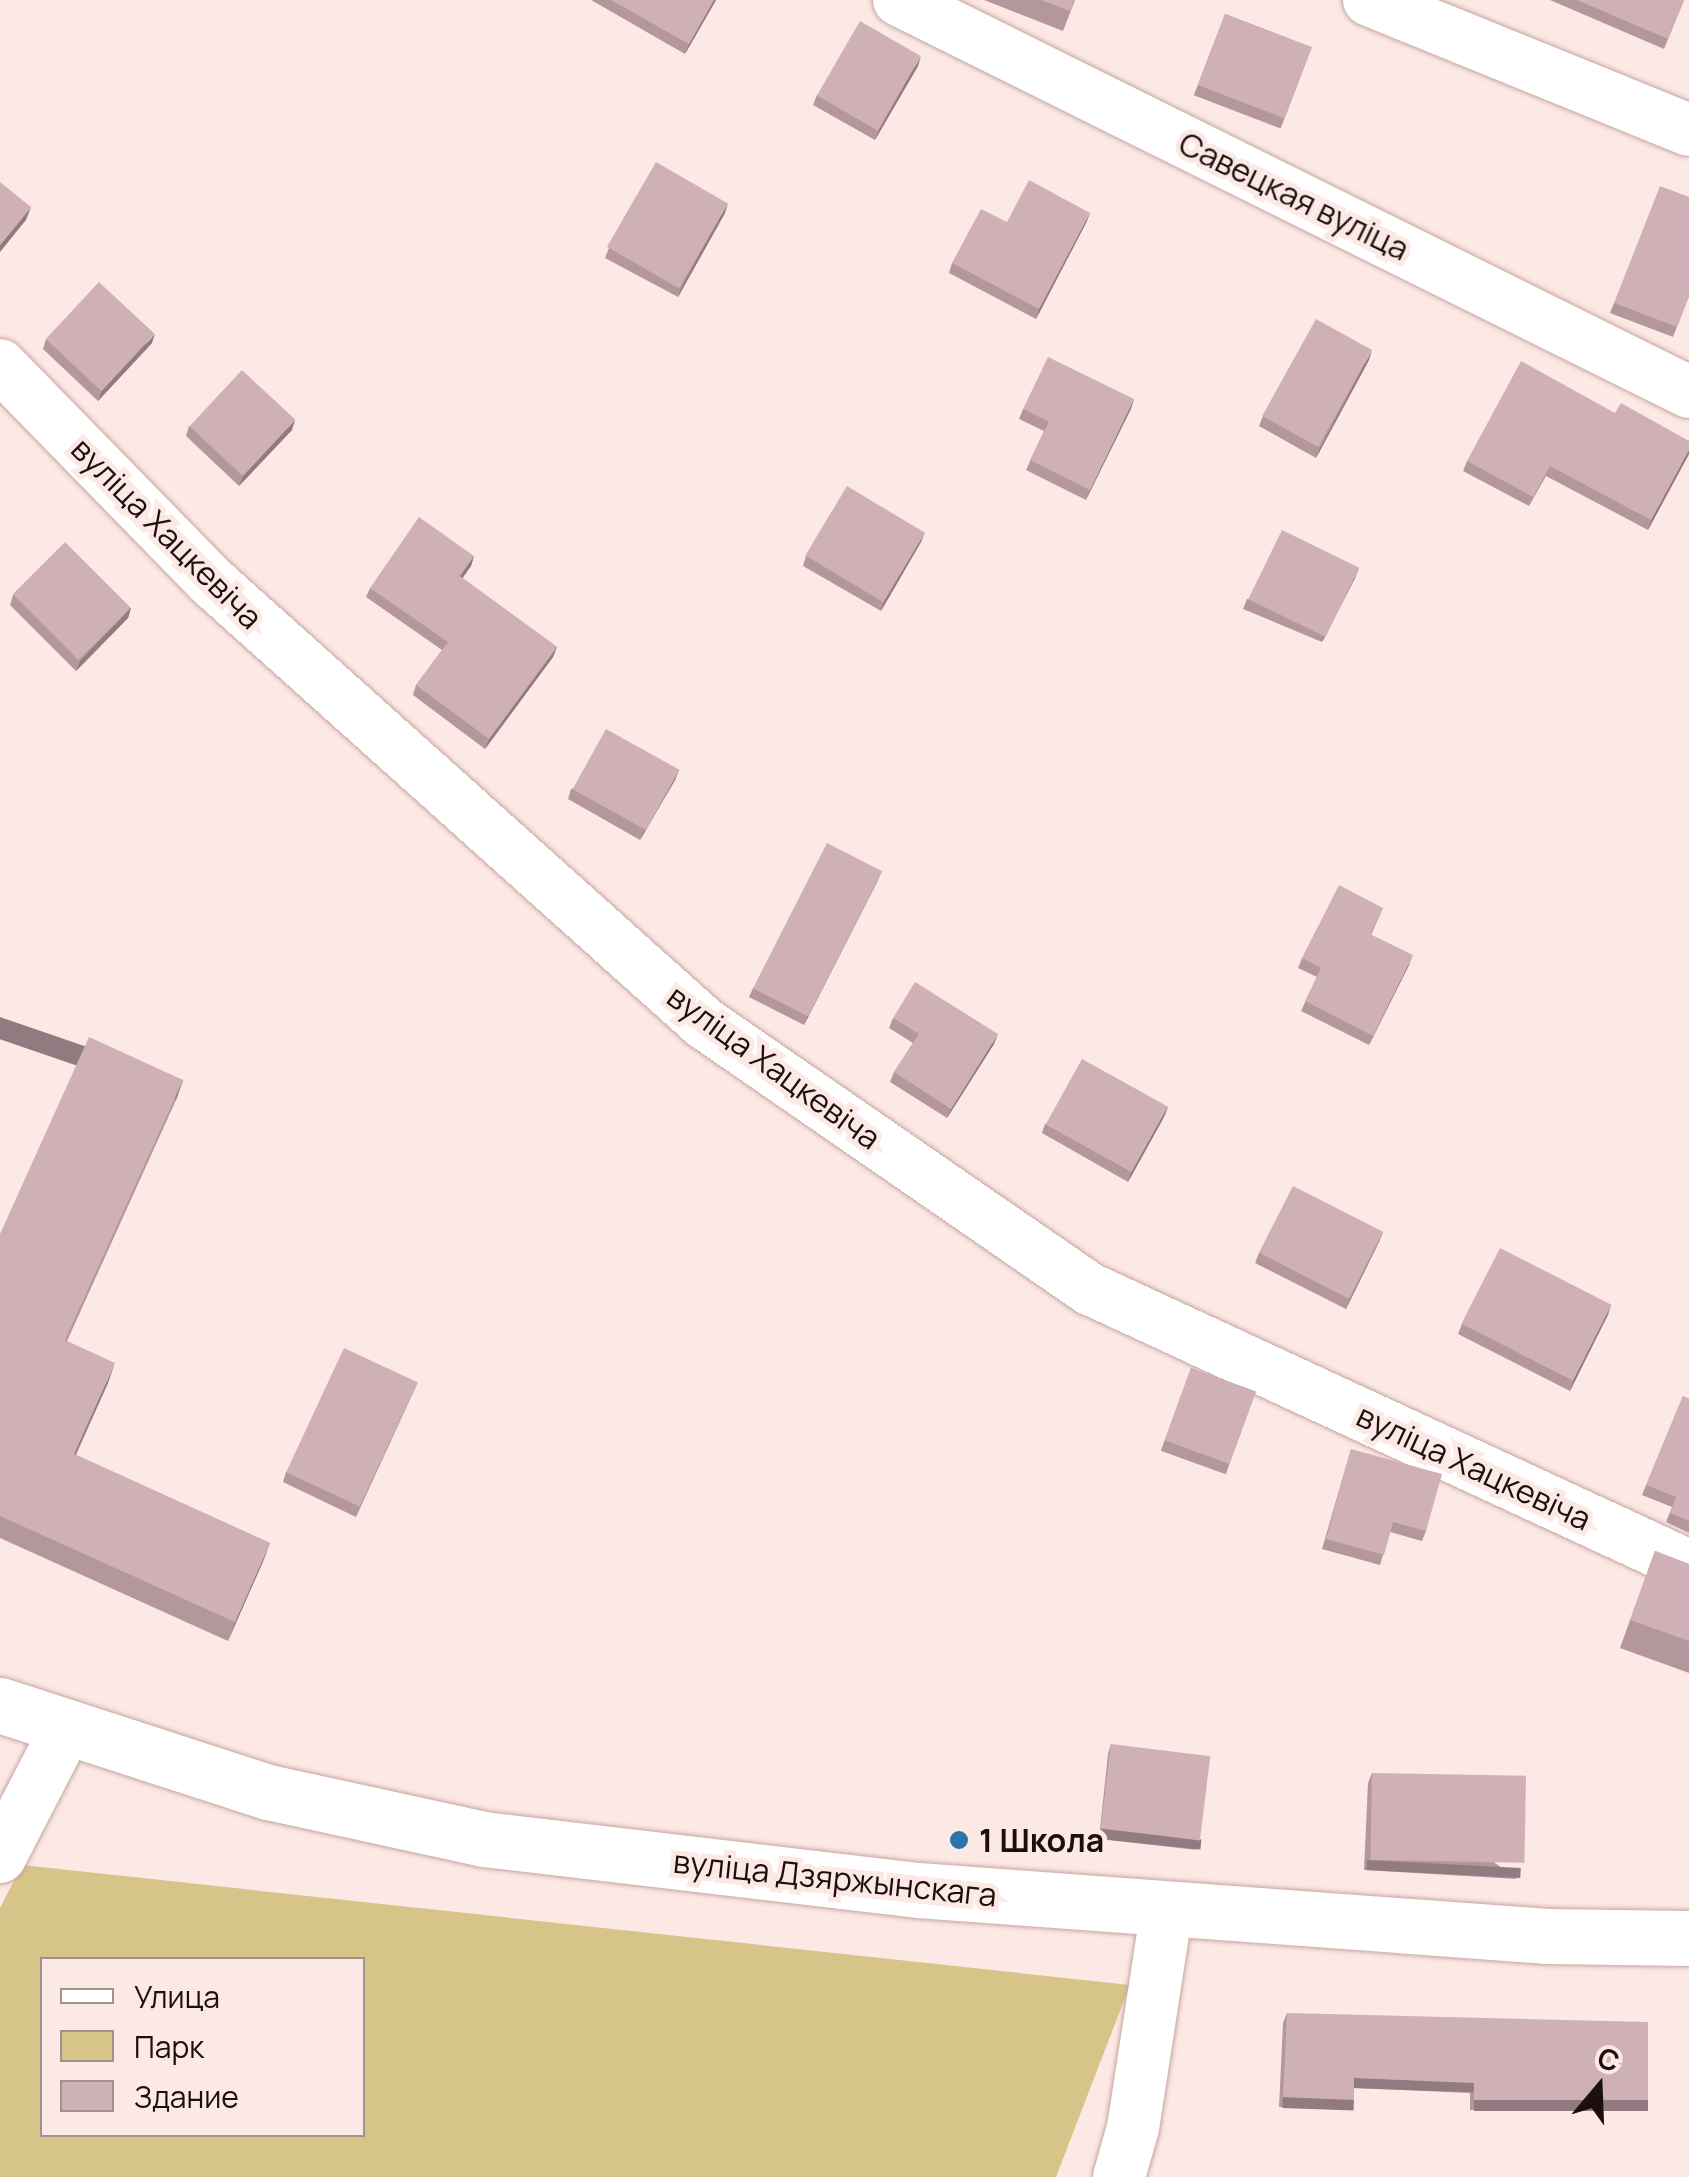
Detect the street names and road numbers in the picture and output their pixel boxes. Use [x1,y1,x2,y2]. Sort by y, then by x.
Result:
street label: Савецкая вуліца [1173,124,1415,268]
street label: вуліца Хацкевіча [64,430,270,636]
street label: вуліца Хацкевіча [660,977,888,1157]
street label: вуліца Хацкевіча [1351,1396,1597,1538]
street label: вуліца Дзяржынскага [671,1842,999,1914]

